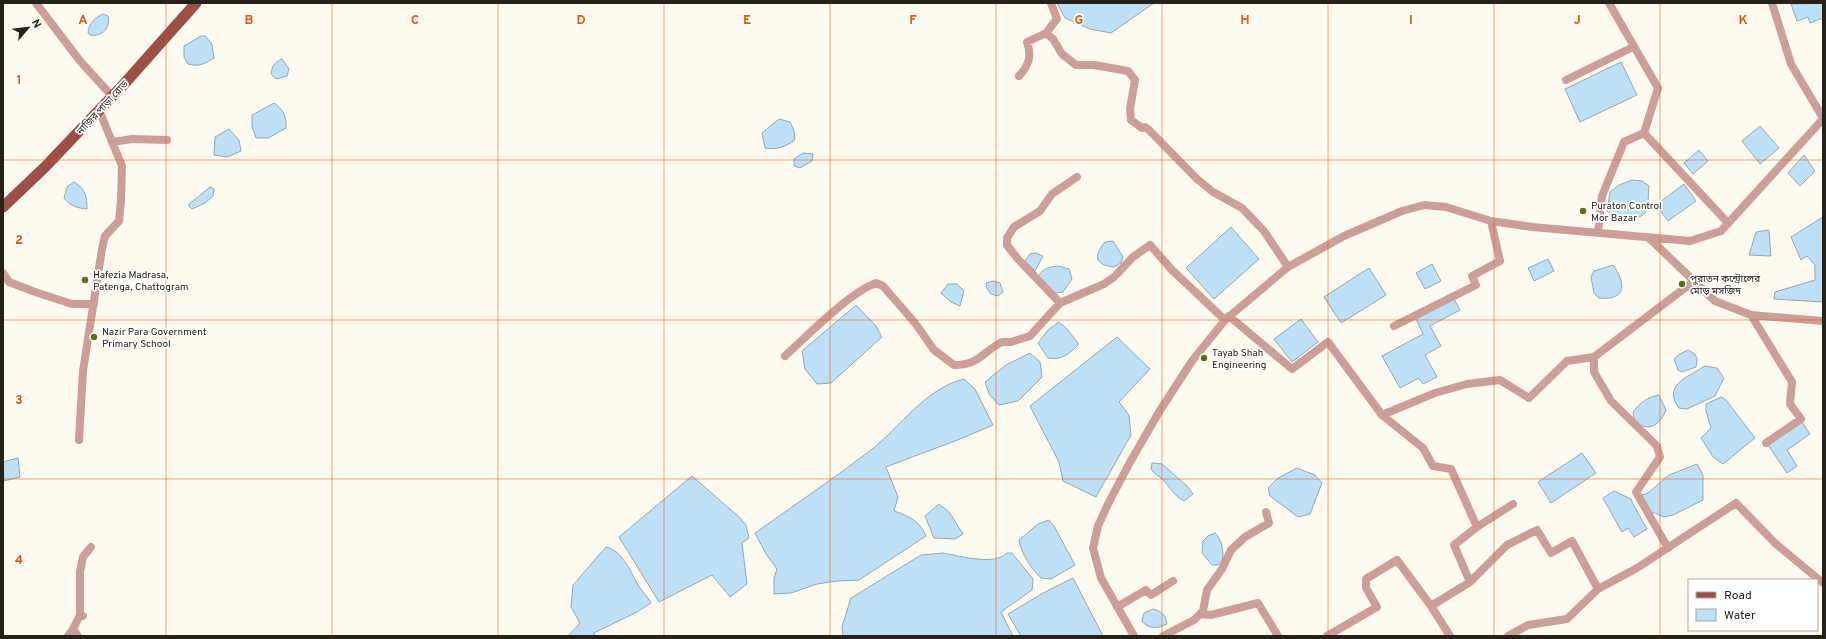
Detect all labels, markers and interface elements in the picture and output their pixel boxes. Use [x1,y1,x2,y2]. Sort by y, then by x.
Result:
north arrow [8,8,48,48]
text: A [78,13,88,29]
text: B [245,13,254,29]
text: C [411,13,419,29]
text: D [576,13,586,29]
text: E [743,13,751,29]
text: F [909,13,917,29]
text: G [1075,13,1084,29]
text: H [1240,13,1250,29]
text: I [1409,13,1413,29]
text: J [1573,13,1581,29]
text: K [1738,13,1748,29]
text: N [28,17,44,31]
text: 1 [16,73,22,89]
street label: নাজির পাড়া রোড [74,78,132,139]
place label: Puraton Control Mor Bazar [1591,200,1662,225]
marker: Puraton Control Mor Bazar [1578,206,1588,216]
text: 2 [15,233,23,249]
place label: Hafezia Madrasa, Patenga, Chattogram [93,269,189,294]
place label: পুরাতন কন্ট্রোলের মোড় মসজিদ [1690,273,1761,298]
marker: Hafezia Madrasa, Patenga, Chattogram [80,275,90,285]
marker: পুরাতন কন্ট্রোলের মোড় মসজিদ [1677,279,1687,289]
place label: Nazir Para Government Primary School [102,326,207,351]
marker: Nazir Para Government Primary School [89,332,99,342]
place label: Tayab Shah Engineering [1212,347,1267,372]
marker: Tayab Shah Engineering [1199,353,1209,363]
text: 3 [15,393,23,409]
text: 4 [15,553,23,569]
legend [1688,579,1818,631]
text: Road [1724,588,1752,604]
text: Water [1724,608,1756,624]

